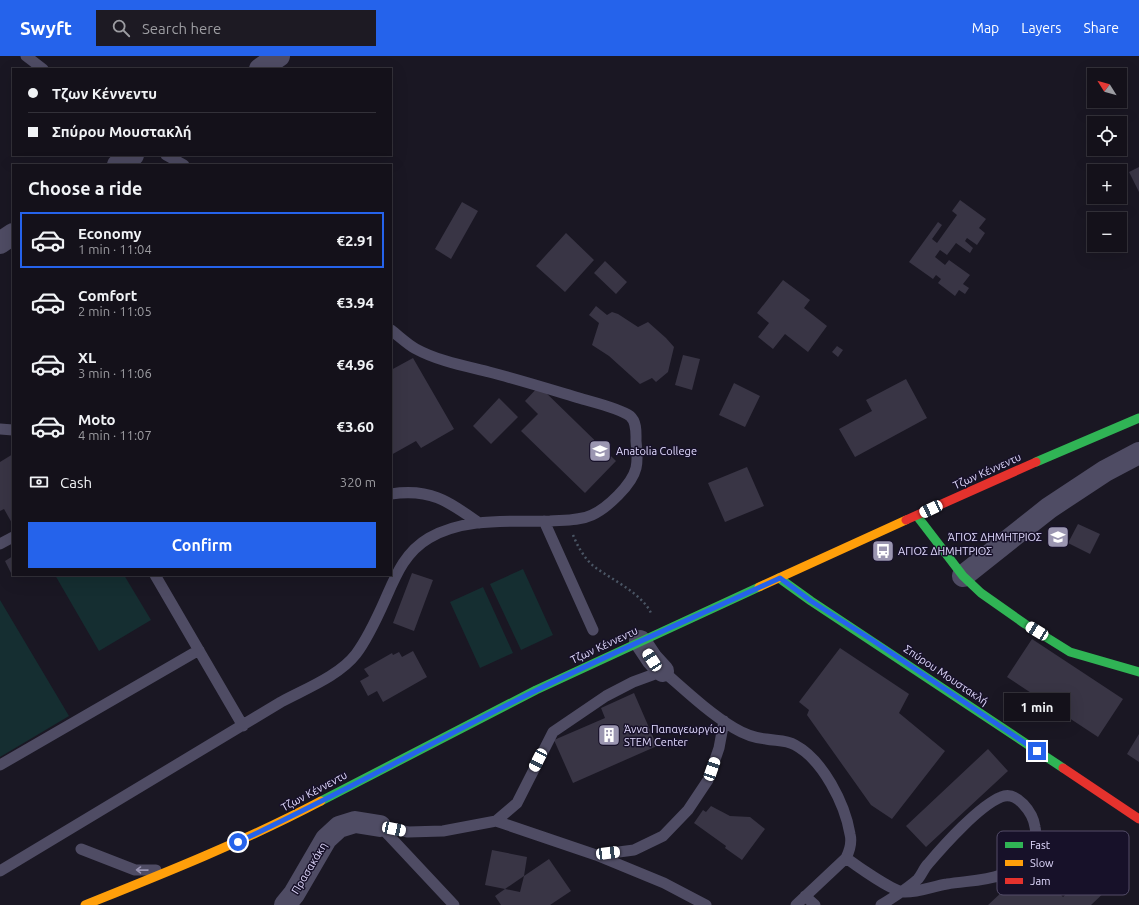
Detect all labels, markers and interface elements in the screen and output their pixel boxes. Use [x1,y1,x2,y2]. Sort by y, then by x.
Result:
search box [96,10,376,46]
text: Swyft [20,17,72,39]
icon: search [110,17,132,39]
text: Search here [142,20,221,37]
text: Map [972,20,999,36]
text: Layers [1021,20,1061,36]
text: Share [1083,20,1119,36]
north arrow [1087,68,1127,108]
map controls [1087,68,1127,252]
text: Τζων Κέννεντυ [52,85,157,102]
button: locate [1087,116,1127,156]
text: Σπύρου Μουστακλή [52,123,192,140]
button: + [1087,164,1127,204]
text: Choose a ride [28,178,142,198]
button: − [1087,212,1127,252]
icon: car [30,222,66,258]
text: Economy [78,225,142,242]
text: €2.91 [336,232,374,249]
text: 1 min · 11:04 [78,242,152,256]
icon: car [30,284,66,320]
text: Comfort [78,287,137,304]
text: €3.94 [336,294,374,311]
text: 2 min · 11:05 [78,304,152,318]
icon: car [30,346,66,382]
text: XL [78,349,96,366]
text: €4.96 [336,356,374,373]
text: 3 min · 11:06 [78,366,152,380]
icon: car [30,408,66,444]
text: Moto [78,411,116,428]
text: €3.60 [336,418,374,435]
text: 4 min · 11:07 [78,428,152,442]
school or university icon: Anatolia College [587,438,613,464]
place label: Anatolia College [616,445,697,457]
street label: Τζων Κέννεντυ [951,451,1023,491]
icon: cash [28,471,50,493]
text: Cash [60,474,92,491]
text: 320 m [340,475,376,489]
car [918,498,944,520]
button: Confirm [28,522,376,568]
school or university icon: ΆΓΙΟΣ ΔΗΜΗΤΡΙΟΣ [1045,524,1071,550]
place label: ΆΓΙΟΣ ΔΗΜΗΤΡΙΟΣ [948,531,1042,543]
bus stop icon: ΑΓΙΟΣ ΔΗΜΗΤΡΙΟΣ [870,538,896,564]
place label: ΑΓΙΟΣ ΔΗΜΗΤΡΙΟΣ [898,545,992,557]
car [1024,620,1050,642]
street label: Τζων Κέννεντυ [568,624,640,666]
street label: Σπύρου Μουστακλή [902,642,990,708]
car [640,647,664,673]
callout: 1 min [1004,693,1070,721]
text: 1 min [1021,700,1053,714]
building icon: Άννα Παπαγεωργίου STEM Center [596,722,622,748]
place label: Άννα Παπαγεωργίου STEM Center [624,723,725,748]
route end [1028,742,1046,760]
car [527,747,549,773]
car [702,756,722,782]
street label: Τζων Κέννεντυ [279,769,349,813]
car [381,821,407,837]
legend [997,831,1129,895]
route start [229,833,247,851]
text: Fast [1030,839,1051,851]
street label: Πρασακάκη [289,840,329,896]
car [595,846,621,860]
text: Slow [1030,857,1054,869]
one-way arrow [136,866,149,874]
text: Jam [1030,875,1051,887]

